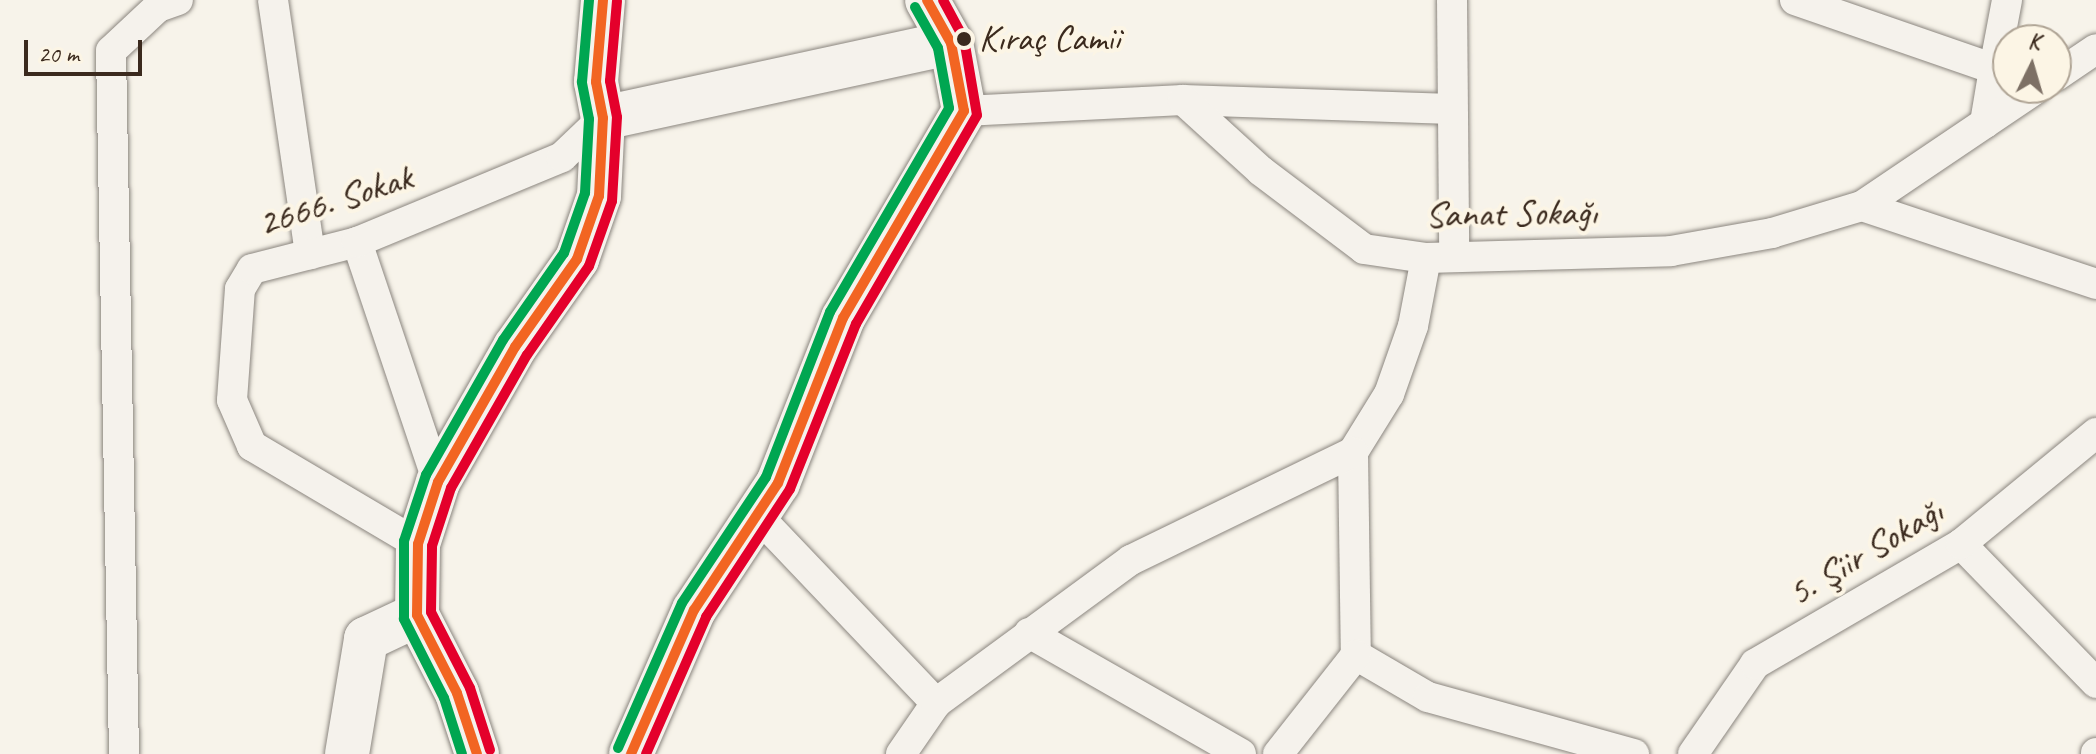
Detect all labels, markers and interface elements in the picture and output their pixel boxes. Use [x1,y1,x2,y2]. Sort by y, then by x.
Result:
place label: Kıraç Camii [979,17,1120,61]
scale bar [28,24,146,74]
north arrow [1992,24,2072,104]
text: K [2027,28,2041,57]
marker: Kıraç Camii [956,31,972,47]
text: 20 m [38,39,79,69]
street label: 2666. Sokak [252,154,418,246]
street label: Sanat Sokağı [1426,189,1596,237]
street label: 5. Şiir Sokağı [1780,489,1950,615]

